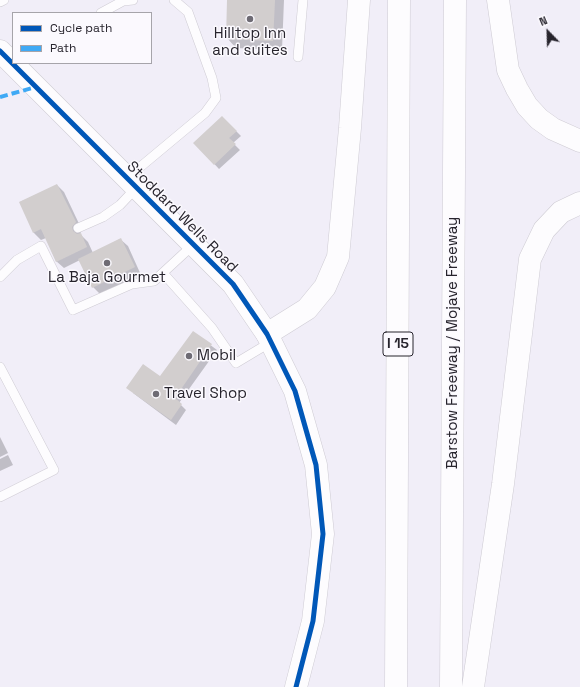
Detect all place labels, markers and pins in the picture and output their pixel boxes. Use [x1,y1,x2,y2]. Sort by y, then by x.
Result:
marker: Hilltop Inn and suites [245,14,255,24]
place label: Hilltop Inn and suites [212,25,288,60]
marker: La Baja Gourmet [102,258,112,268]
place label: La Baja Gourmet [48,269,166,287]
place label: Mobil [197,347,236,365]
marker: Mobil [184,351,194,361]
place label: Travel Shop [164,385,247,403]
marker: Travel Shop [151,389,161,399]

